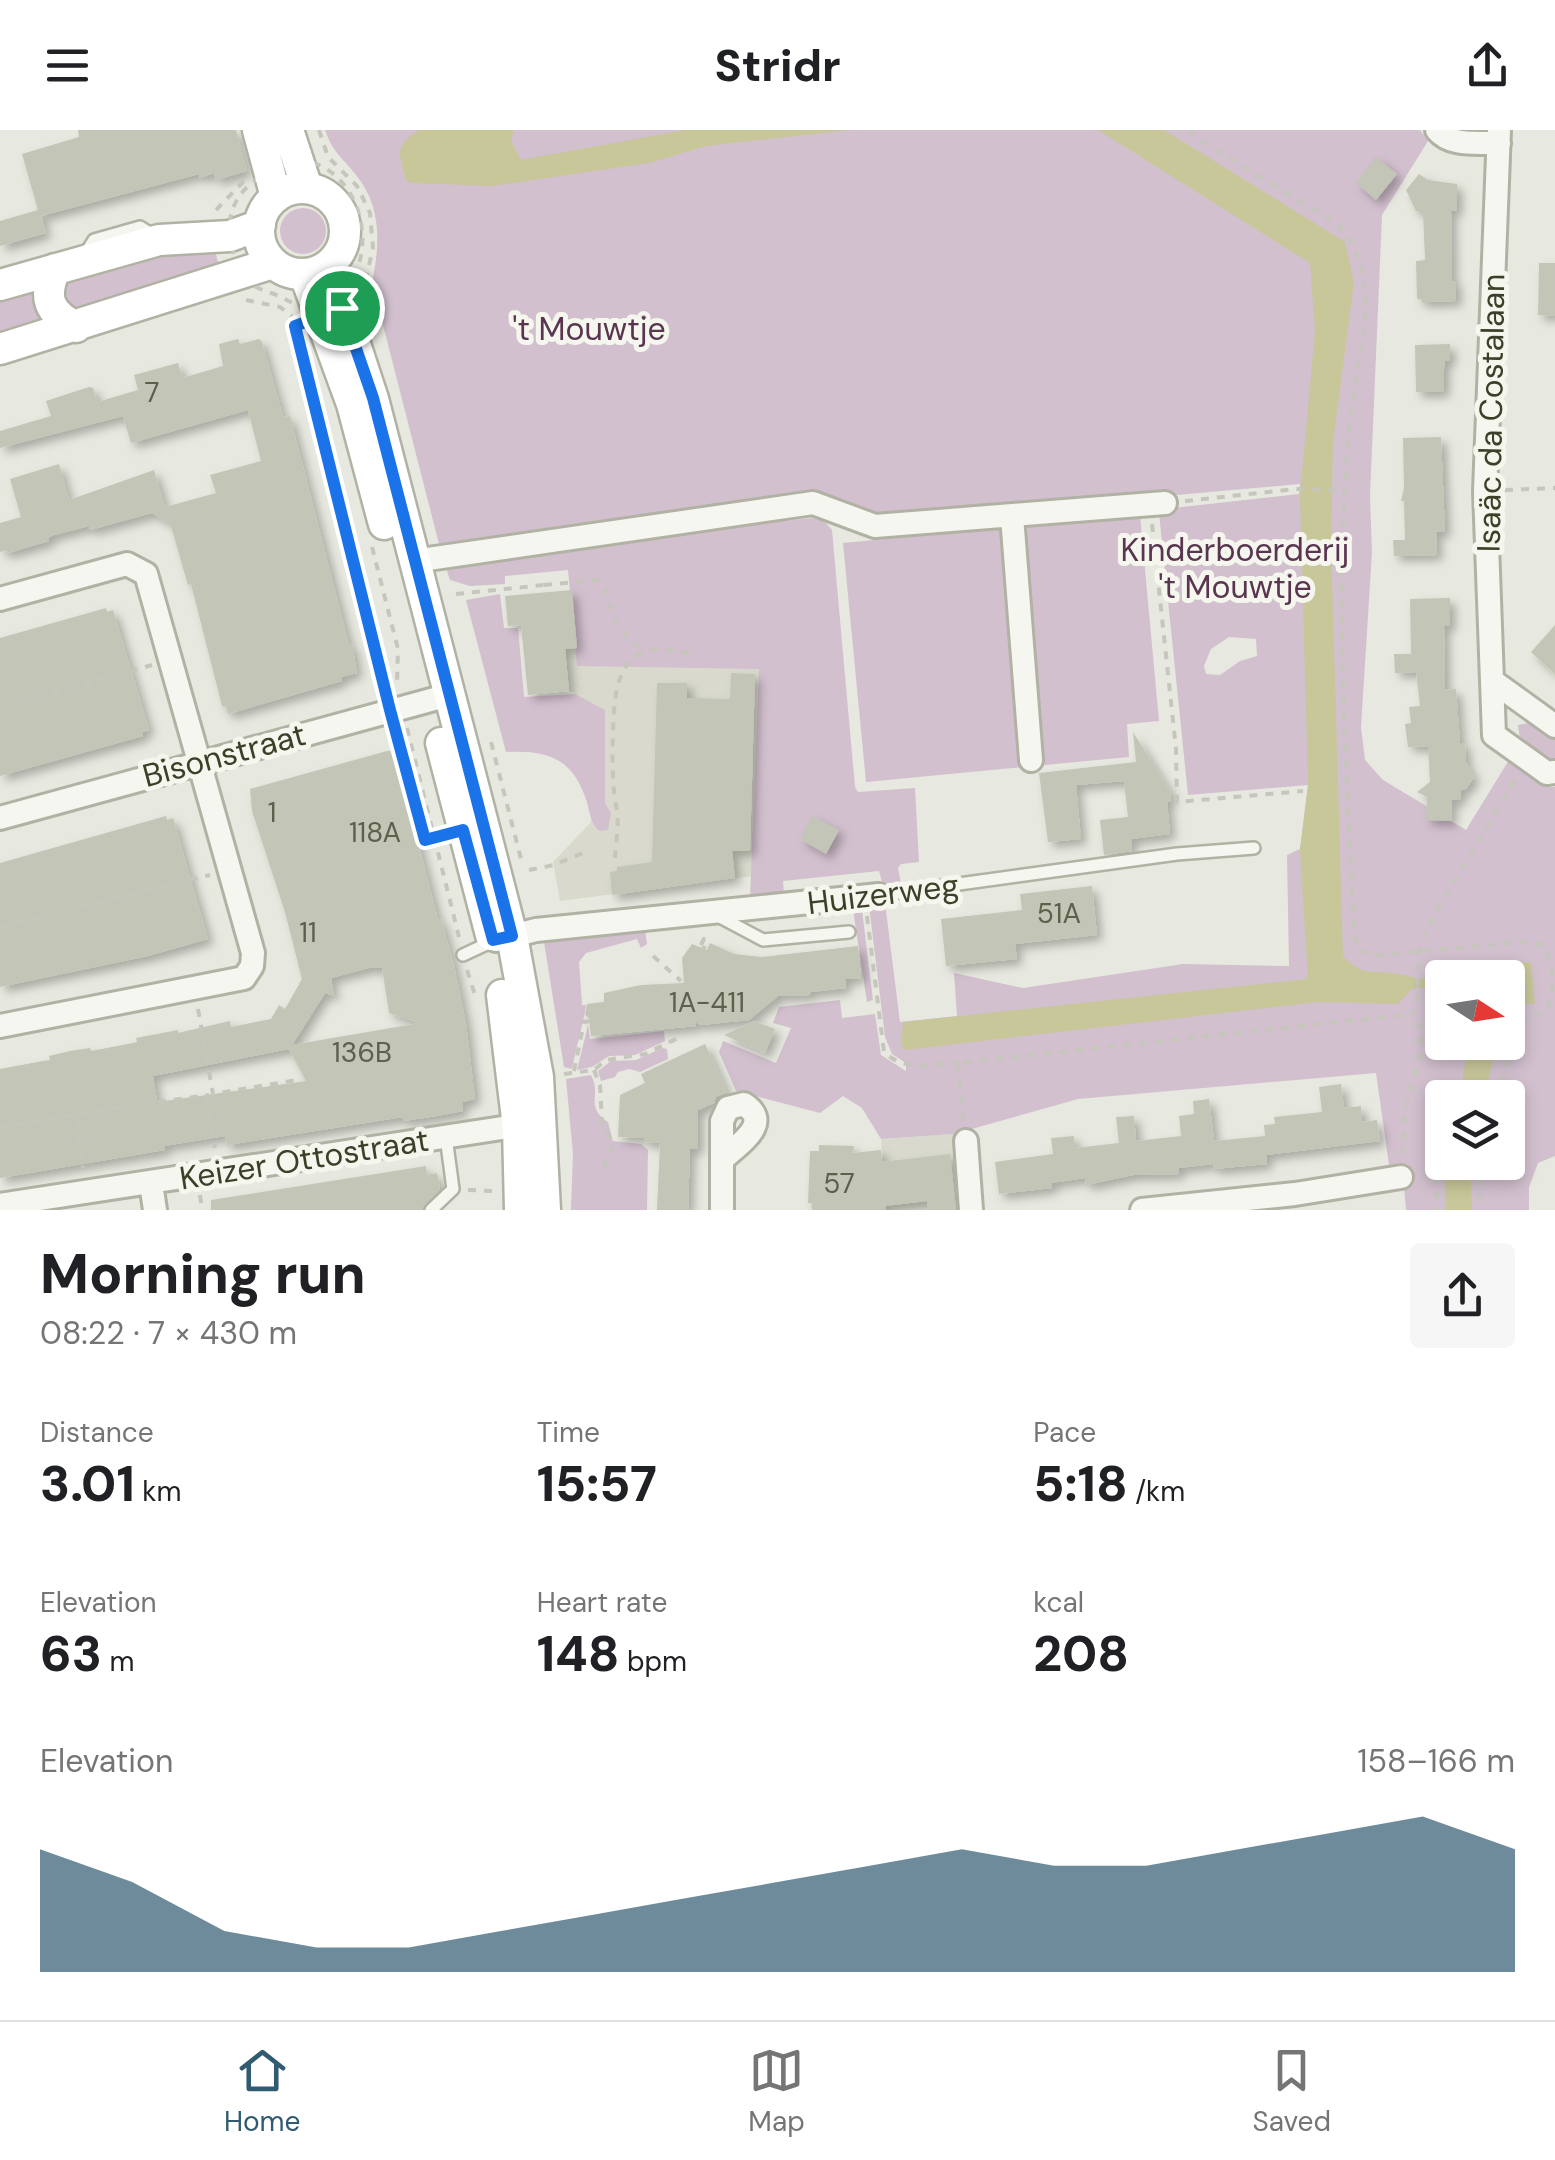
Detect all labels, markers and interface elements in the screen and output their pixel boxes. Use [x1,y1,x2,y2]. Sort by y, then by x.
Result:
text: Stridr [714,36,841,95]
icon: menu [40,38,95,93]
icon: share [1460,38,1515,93]
pin [300,266,385,351]
street label: Isaäc da Costalaan [1468,273,1514,553]
icon: arrive [315,281,370,336]
park label: 't Mouwtje [512,308,666,350]
house number: 7 [145,374,159,411]
park label: Kinderboerderij 't Mouwtje [1121,529,1349,608]
street label: Bisonstraat [138,713,310,797]
house number: 1 [268,794,276,831]
house number: 118A [349,814,401,851]
street label: Huizerweg [805,864,961,924]
house number: 51A [1037,895,1081,932]
house number: 11 [299,914,317,951]
north arrow [1425,960,1525,1060]
map controls [1425,960,1525,1180]
house number: 1A-411 [669,984,745,1021]
house number: 136B [332,1034,392,1071]
button: layers [1425,1080,1525,1180]
street label: Keizer Ottostraat [176,1119,432,1199]
house number: 57 [823,1165,855,1202]
text: Morning run [40,1238,366,1310]
button: share [1410,1243,1515,1348]
text: 08:22 · 7 × 430 m [40,1312,297,1354]
text: Distance [40,1414,154,1451]
text: Time [537,1414,600,1451]
text: Pace [1033,1414,1096,1451]
text: 3.01 [40,1451,135,1517]
text: 15:57 [537,1451,657,1517]
text: 5:18 [1033,1451,1128,1517]
text: km [135,1473,181,1510]
text: /km [1128,1473,1185,1510]
text: Elevation [40,1584,157,1621]
text: Heart rate [537,1584,667,1621]
text: kcal [1033,1584,1084,1621]
text: 63 [40,1621,102,1687]
text: 148 [537,1621,620,1687]
text: 208 [1033,1621,1129,1687]
text: m [102,1643,134,1680]
text: bpm [620,1643,687,1680]
text: Elevation [40,1740,173,1782]
text: 158–166 m [1357,1740,1515,1782]
tab: Home [224,2043,300,2140]
tab: Map [748,2043,805,2140]
tab: Saved [1253,2043,1331,2140]

